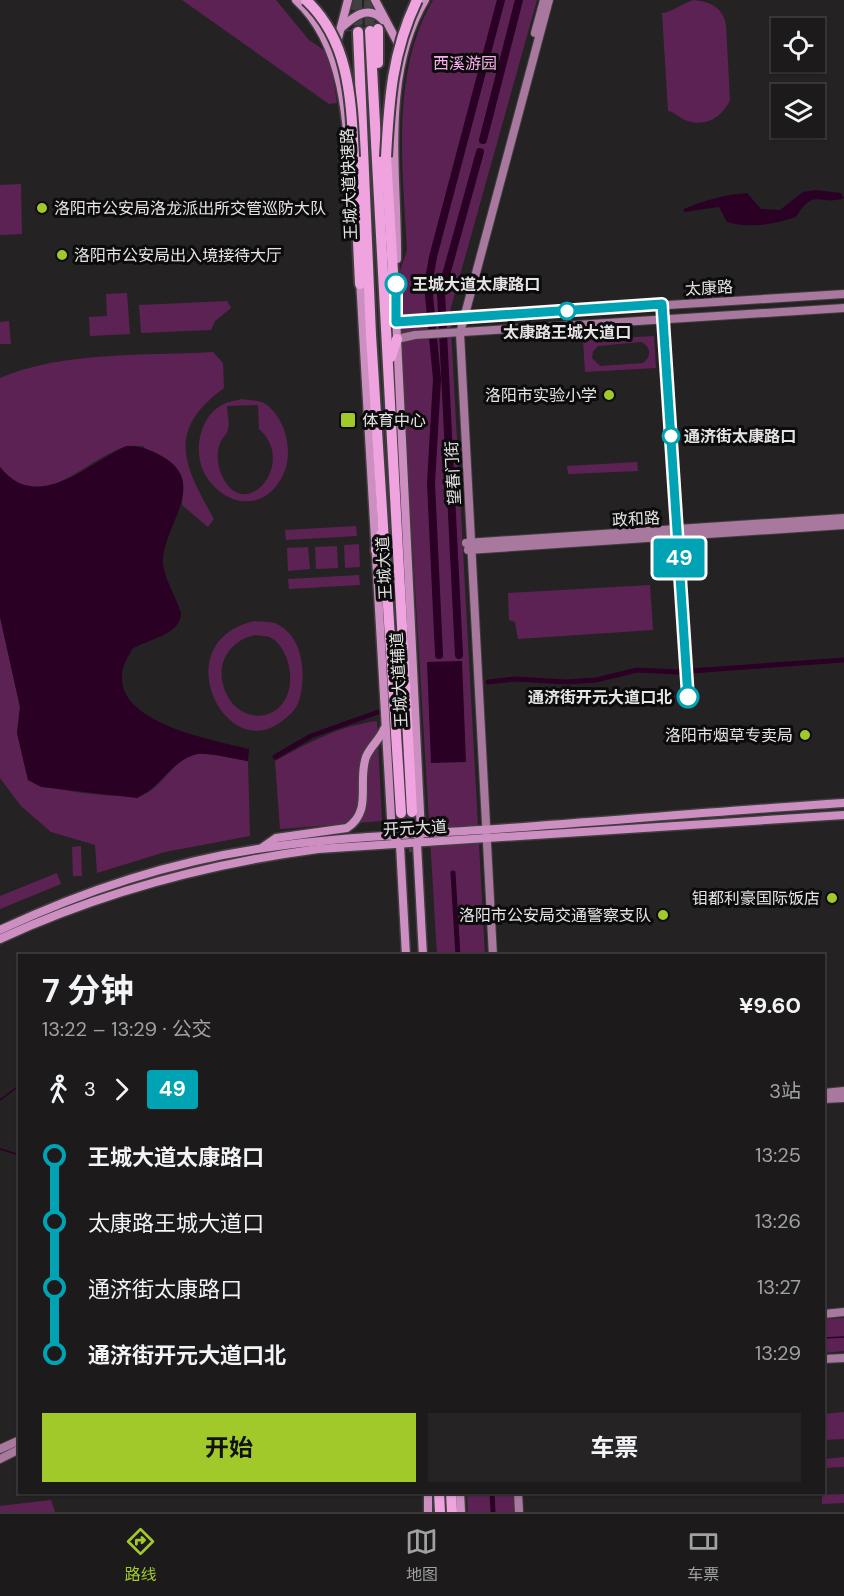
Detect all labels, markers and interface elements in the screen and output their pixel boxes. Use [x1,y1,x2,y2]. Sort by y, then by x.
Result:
map controls [771,18,825,138]
button: locate [771,18,825,72]
park label: 西溪游园 [433,53,497,74]
button: layers [771,84,825,138]
street label: 王城大道快速路 [337,128,361,240]
place label: 洛阳市公安局洛龙派出所交管巡防大队 [54,198,326,219]
marker: 洛阳市公安局洛龙派出所交管巡防大队 [35,201,49,215]
place label: 洛阳市公安局出入境接待大厅 [74,245,282,266]
marker: 洛阳市公安局出入境接待大厅 [55,248,69,262]
marker: 王城大道太康路口 [385,273,407,295]
place label: 王城大道太康路口 [412,274,540,295]
street label: 太康路 [684,276,734,300]
marker: 太康路王城大道口 [558,302,576,320]
place label: 太康路王城大道口 [503,322,631,343]
place label: 洛阳市实验小学 [485,385,597,406]
marker: 洛阳市实验小学 [602,388,616,402]
place label: 体育中心 [362,410,426,431]
marker: 体育中心 [339,411,357,429]
place label: 通济街太康路口 [684,426,796,447]
marker: 通济街太康路口 [662,427,680,445]
street label: 望春门街 [441,440,465,506]
street label: 政和路 [611,507,661,531]
street label: 王城大道 [372,535,396,601]
line badge: 49 [652,538,706,578]
text: 49 [666,544,693,572]
street label: 王城大道辅道 [386,632,412,728]
marker: 通济街开元大道口北 [677,686,699,708]
place label: 通济街开元大道口北 [528,687,672,708]
place label: 洛阳市烟草专卖局 [665,725,793,746]
marker: 洛阳市烟草专卖局 [798,728,812,742]
street label: 开元大道 [382,816,448,840]
place label: 钼都利豪国际饭店 [692,888,820,909]
marker: 钼都利豪国际饭店 [825,891,839,905]
place label: 洛阳市公安局交通警察支队 [459,905,651,926]
marker: 洛阳市公安局交通警察支队 [656,908,670,922]
text: 7 分钟 [42,969,133,1012]
text: ¥9.60 [739,991,801,1020]
text: 13:22 – 13:29 · 公交 [42,1016,212,1042]
icon: walk [42,1073,75,1106]
icon: forward [105,1073,138,1106]
text: 49 [159,1075,186,1103]
text: 3 [84,1076,96,1102]
text: 3站 [769,1078,801,1104]
text: 13:25 [755,1142,801,1168]
text: 王城大道太康路口 [88,1143,264,1172]
text: 13:26 [755,1208,801,1234]
text: 太康路王城大道口 [88,1209,264,1238]
text: 13:27 [757,1274,801,1300]
text: 通济街太康路口 [88,1275,242,1304]
text: 13:29 [755,1340,801,1366]
text: 通济街开元大道口北 [88,1341,286,1370]
button: 开始 [42,1413,416,1482]
button: 车票 [428,1413,801,1482]
tab: 路线 [124,1525,157,1585]
tab: 地图 [405,1525,438,1585]
tab: 车票 [687,1525,720,1585]

